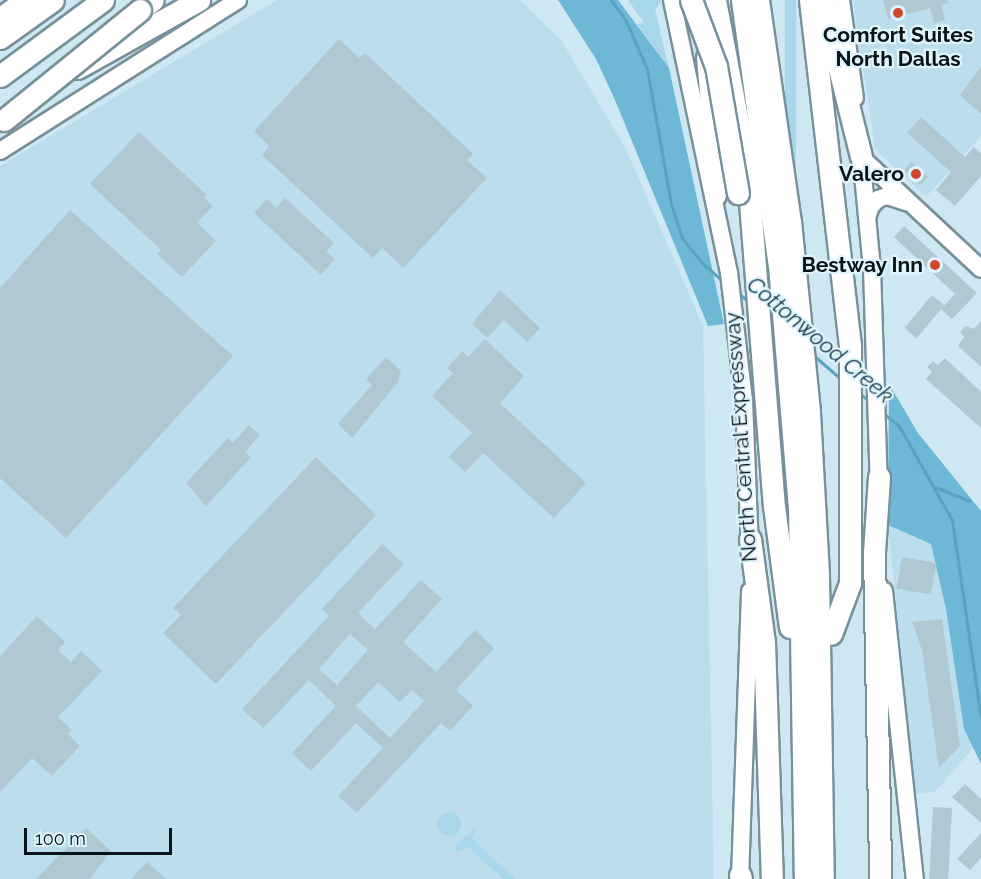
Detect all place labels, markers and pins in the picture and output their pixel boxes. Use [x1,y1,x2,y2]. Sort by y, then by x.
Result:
marker: Comfort Suites North Dallas [891,6,905,20]
place label: Comfort Suites North Dallas [823,22,973,72]
place label: Valero [839,161,904,187]
marker: Valero [909,167,923,181]
place label: Bestway Inn [801,252,923,278]
marker: Bestway Inn [928,258,942,272]

